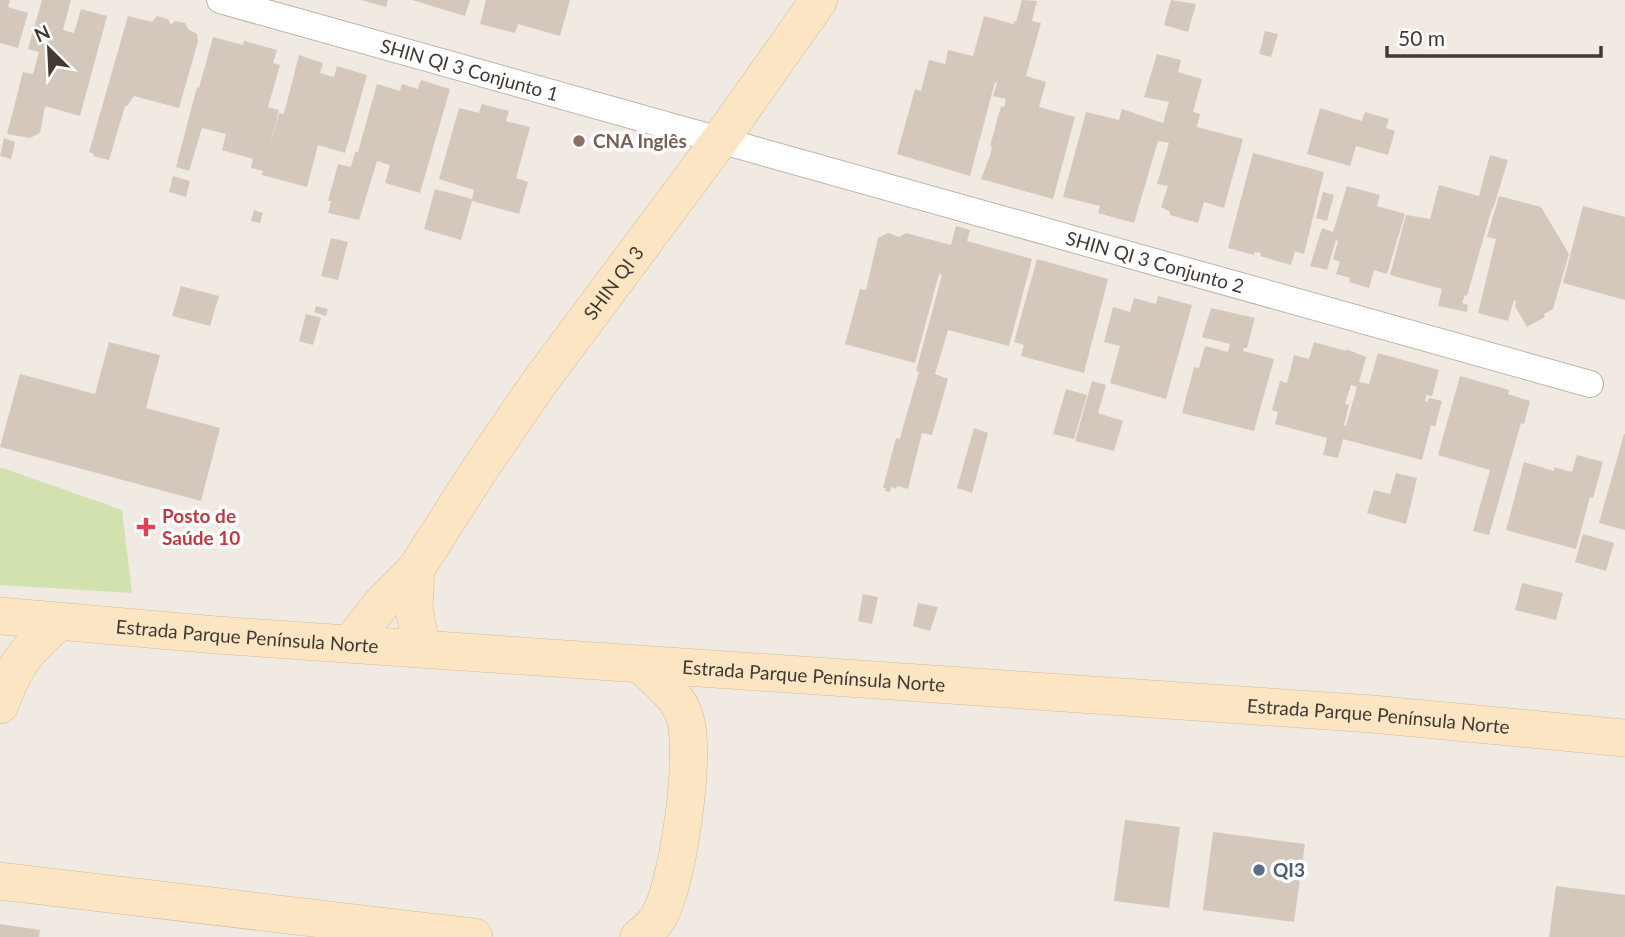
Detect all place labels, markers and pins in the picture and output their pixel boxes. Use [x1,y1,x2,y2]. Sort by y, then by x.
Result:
place label: CNA Inglês [593,129,687,152]
marker: CNA Inglês [571,133,587,149]
place label: Posto de Saúde 10 [162,504,240,549]
marker: Posto de Saúde 10 [136,517,156,537]
place label: QI3 [1273,858,1305,881]
marker: QI3 [1251,862,1267,878]

